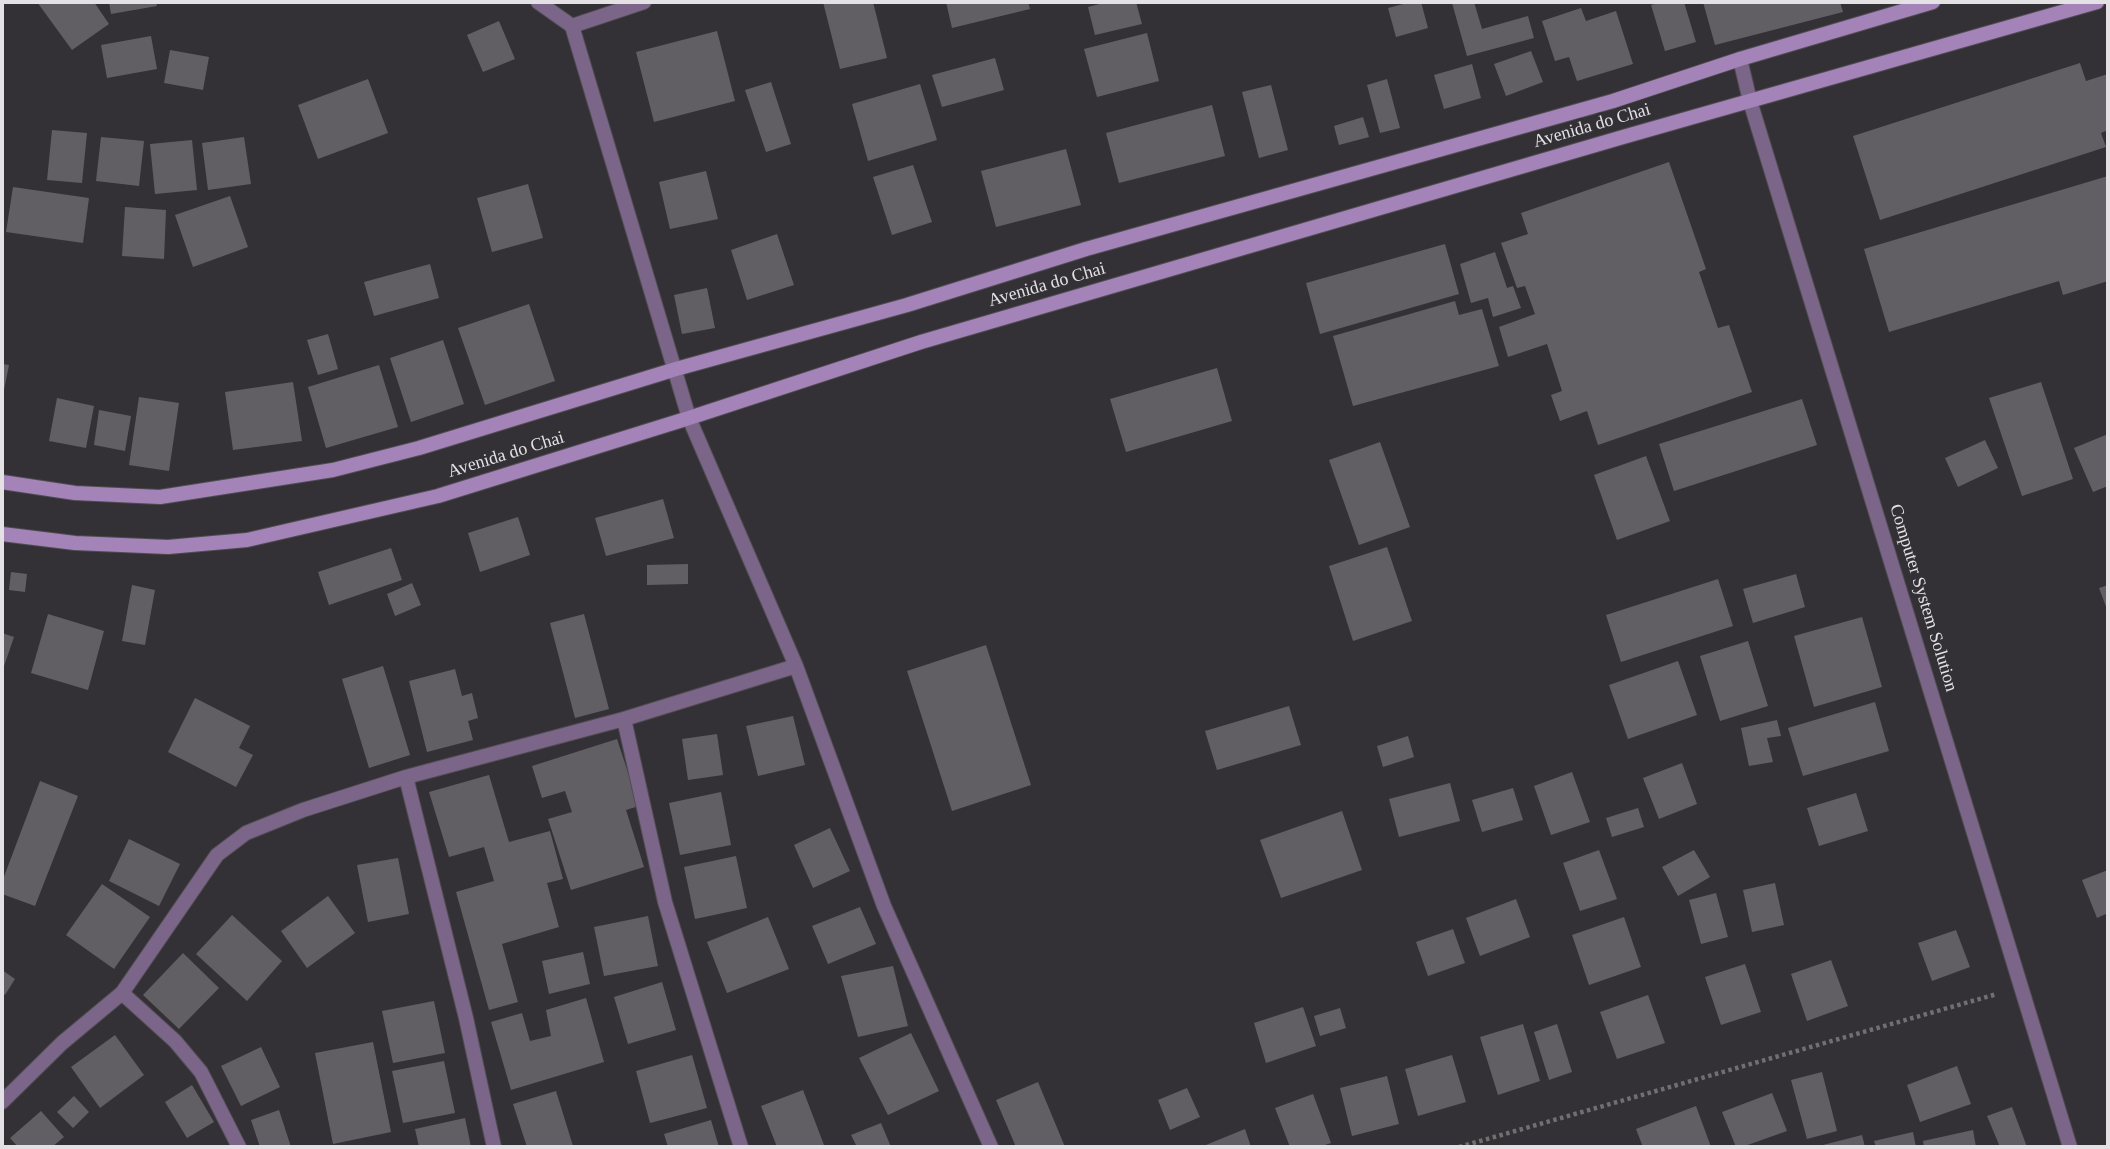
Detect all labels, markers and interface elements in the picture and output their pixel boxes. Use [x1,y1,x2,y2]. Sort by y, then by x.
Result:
street label: Avenida do Chai [1531,99,1653,153]
street label: Avenida do Chai [986,258,1108,312]
street label: Avenida do Chai [445,427,567,483]
street label: Computer System Solution [1884,502,1962,694]

